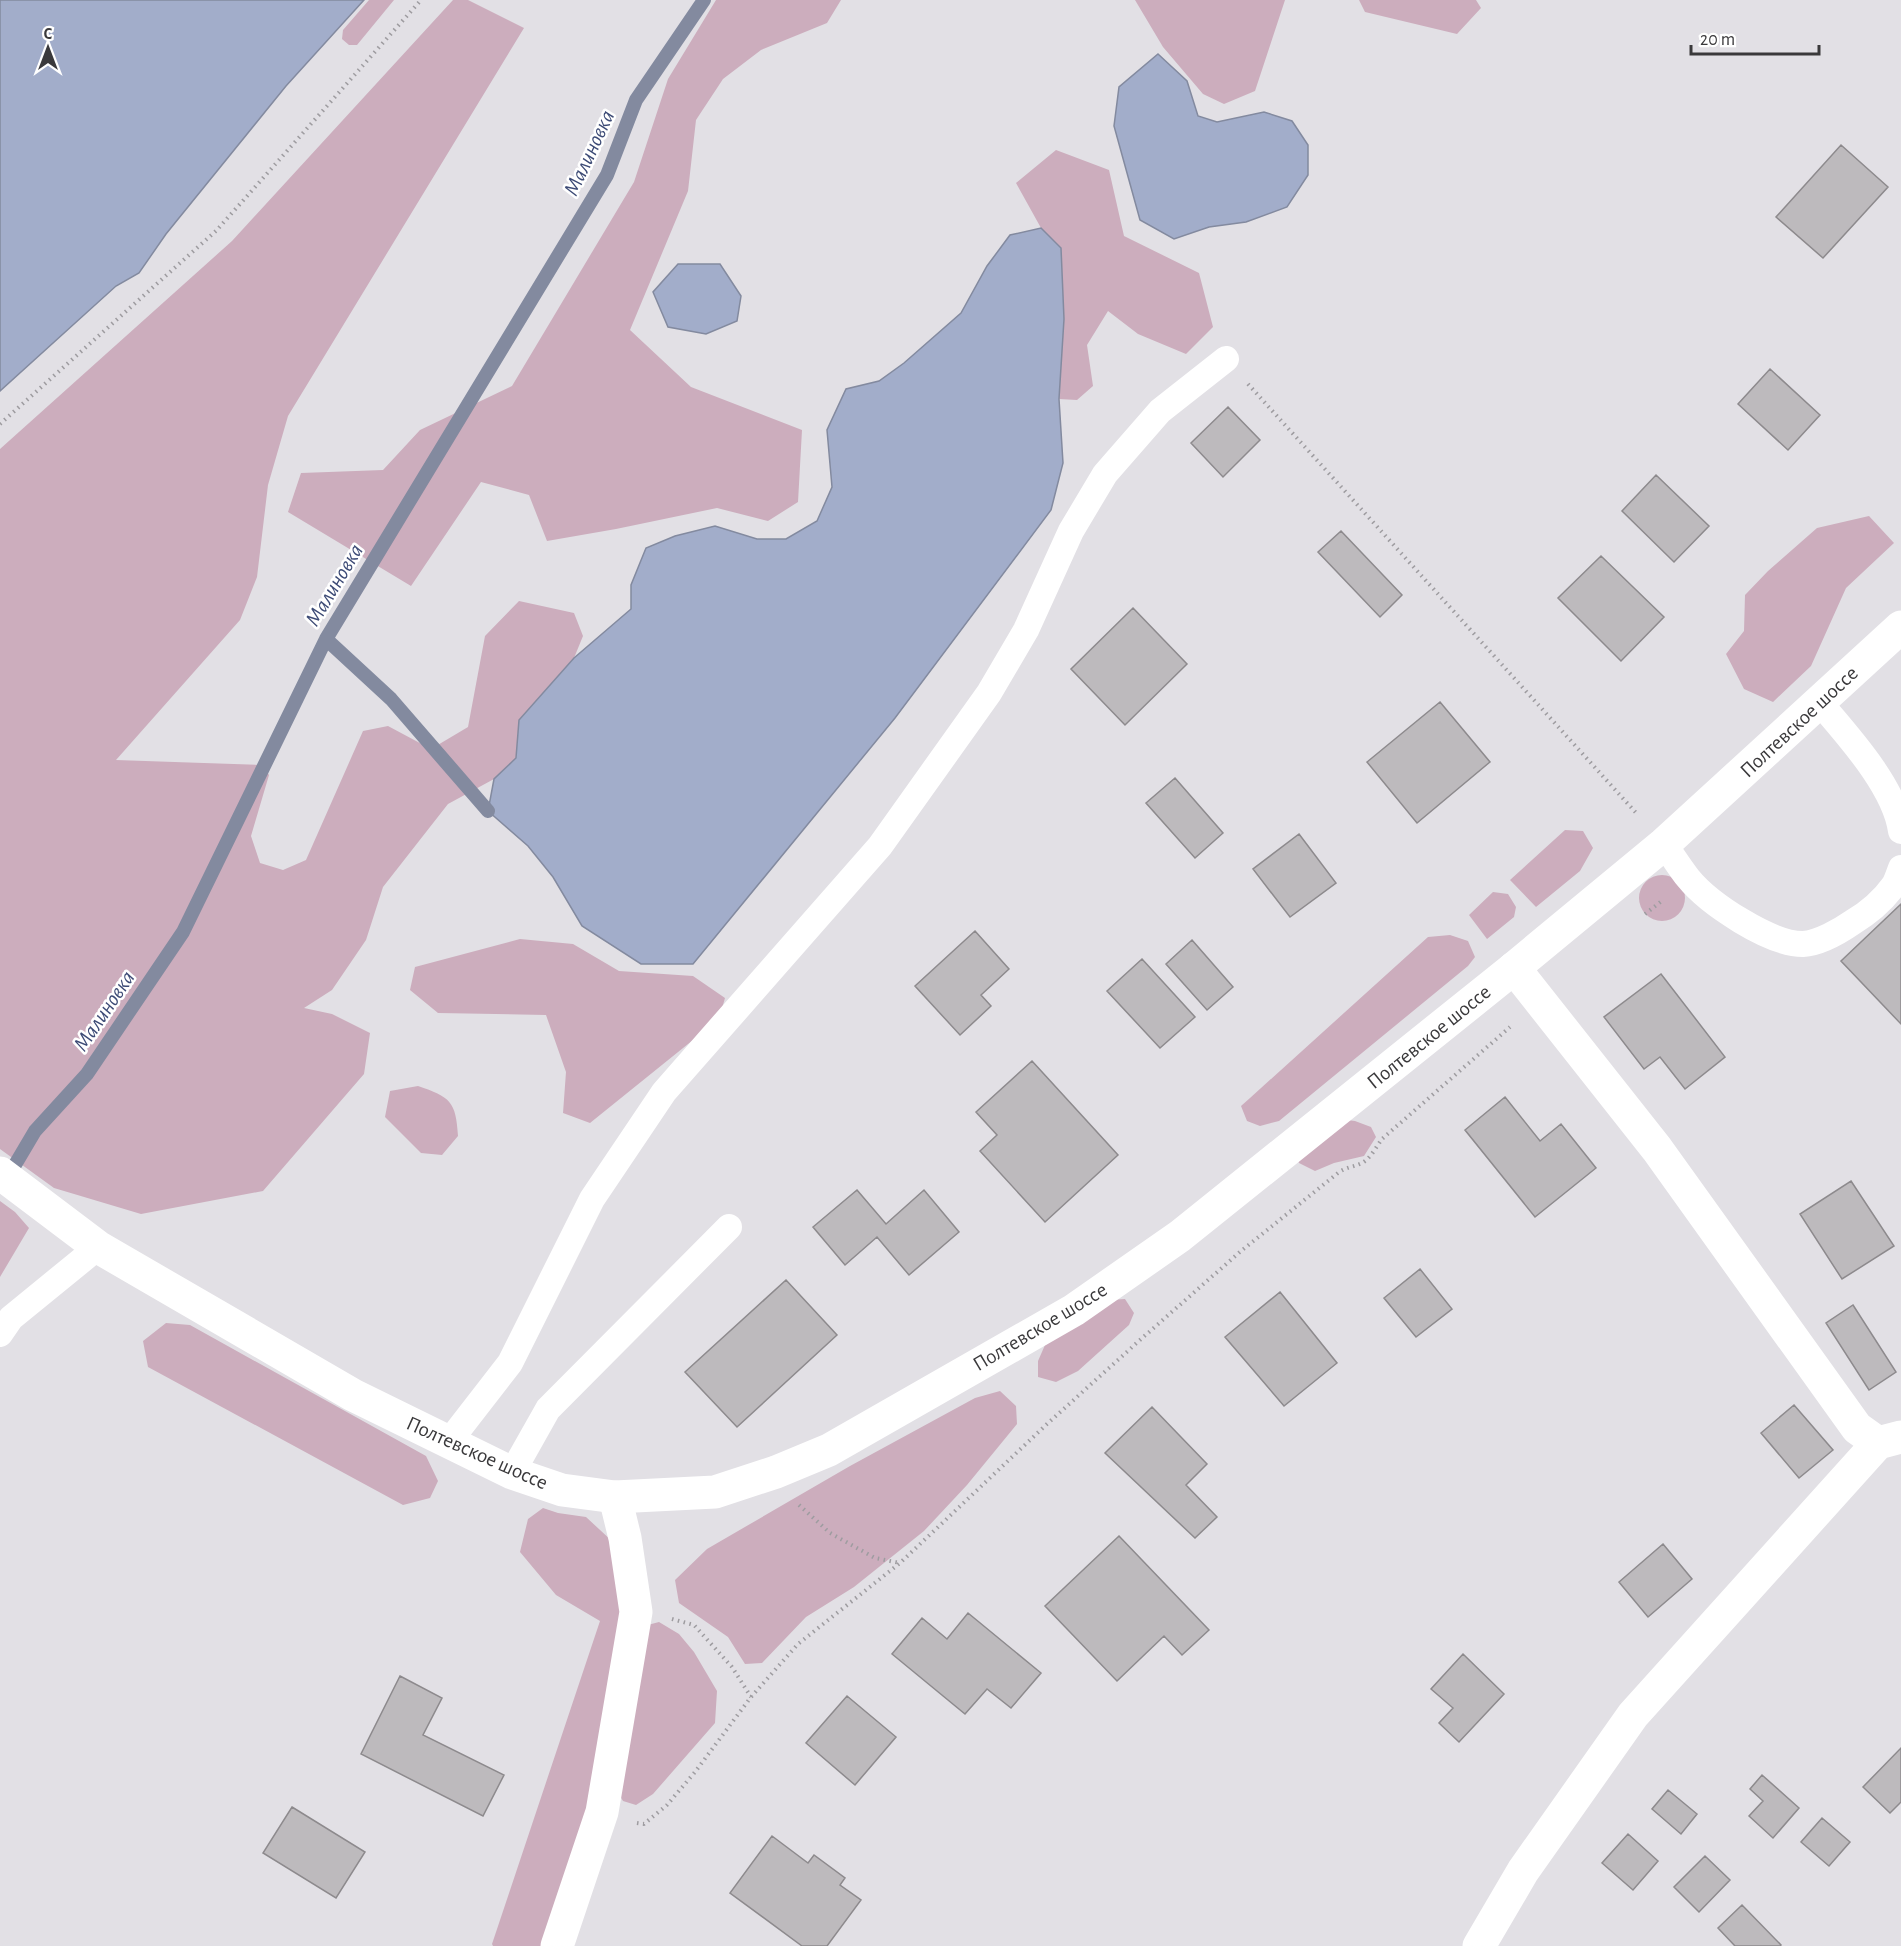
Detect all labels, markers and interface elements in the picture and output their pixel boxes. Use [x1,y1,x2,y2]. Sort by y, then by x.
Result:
north arrow [18,18,78,78]
scale bar [1691,18,1818,56]
text: С [44,26,53,42]
text: 20 m [1700,31,1735,49]
water label: Малиновка [560,107,618,199]
water label: Малиновка [301,540,367,630]
street label: Полтевское шоссе [1736,662,1862,782]
water label: Малиновка [69,967,139,1055]
street label: Полтевское шоссе [1363,981,1495,1093]
street label: Полтевское шоссе [969,1279,1111,1375]
street label: Полтевское шоссе [403,1412,551,1494]

